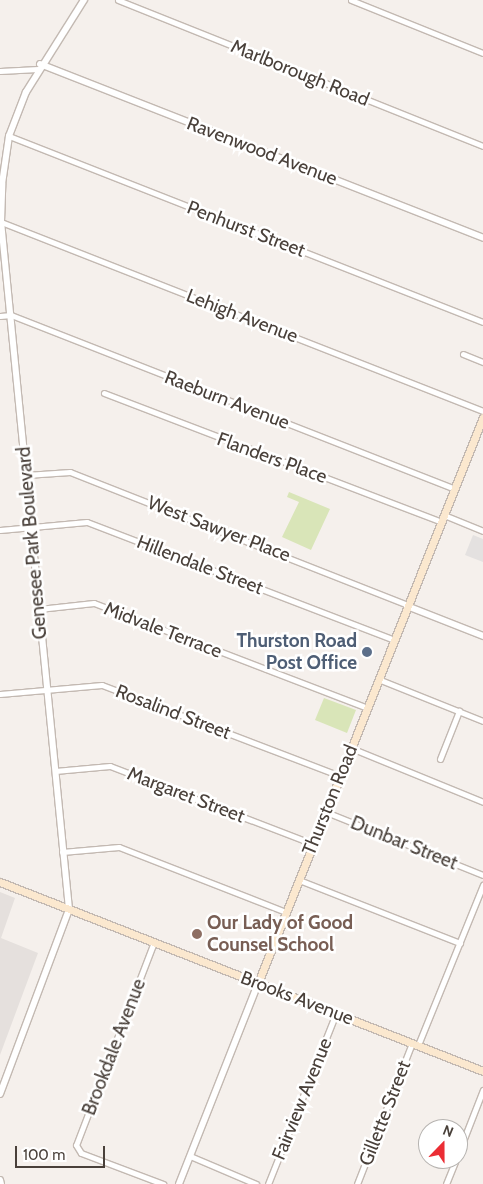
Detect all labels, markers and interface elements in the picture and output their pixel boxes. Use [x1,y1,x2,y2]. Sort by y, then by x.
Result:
street label: Marlborough Road [227,35,373,111]
street label: Ravenwood Avenue [184,112,340,190]
street label: Penhurst Street [184,196,308,262]
street label: Lehigh Avenue [183,284,301,348]
street label: Raeburn Avenue [161,366,293,434]
street label: Flanders Place [214,428,330,488]
street label: Genesee Park Boulevard [12,446,52,640]
street label: West Sawyer Place [144,491,294,567]
street label: Hillendale Street [134,530,266,600]
street label: Midvale Terrace [101,597,225,663]
place label: Thurston Road Post Office [237,630,357,674]
marker: Thurston Road Post Office [361,646,373,658]
street label: Rosalind Street [112,680,234,744]
street label: Thurston Road [298,741,362,859]
street label: Margaret Street [124,762,248,828]
street label: Dunbar Street [347,811,461,875]
place label: Our Lady of Good Counsel School [207,912,353,956]
marker: Our Lady of Good Counsel School [191,928,203,940]
street label: Brooks Avenue [237,966,357,1030]
street label: Brookdale Avenue [78,976,150,1118]
street label: Fairview Avenue [267,1035,337,1163]
street label: Gillette Street [354,1057,416,1169]
north arrow [418,1119,468,1169]
text: N [440,1121,456,1141]
scale bar [18,1136,108,1168]
text: 100 m [23,1146,65,1164]

